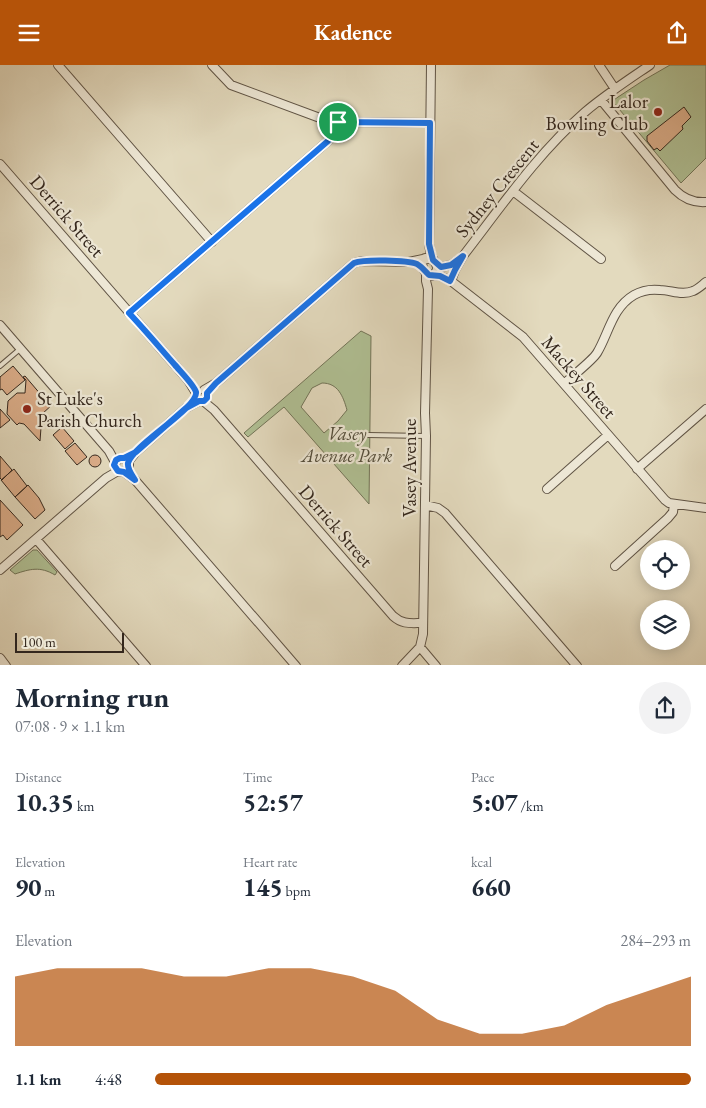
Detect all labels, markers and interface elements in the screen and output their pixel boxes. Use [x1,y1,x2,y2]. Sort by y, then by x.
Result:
text: Kadence [314,18,392,47]
icon: menu [15,19,43,47]
icon: share [663,19,691,47]
place label: Lalor Bowling Club [546,89,649,136]
pin [317,101,359,143]
marker: Lalor Bowling Club [652,106,664,118]
icon: arrive [324,108,352,136]
street label: Sydney Crescent [450,133,544,243]
street label: Derrick Street [24,170,110,262]
street label: Mackey Street [536,330,622,424]
place label: St Luke's Parish Church [37,386,142,433]
marker: St Luke's Parish Church [21,403,33,415]
street label: Vasey Avenue [397,419,422,517]
park label: Vasey Avenue Park [299,421,393,468]
street label: Derrick Street [293,480,379,572]
map controls [640,540,690,650]
button: locate [640,540,690,590]
button: layers [640,600,690,650]
scale bar [15,631,124,654]
text: 100 m [22,633,56,651]
text: Morning run [15,679,169,715]
button: share [639,682,691,734]
text: 07:08 · 9 × 1.1 km [15,716,125,737]
text: Distance [15,768,62,786]
text: Time [243,768,272,786]
text: Pace [471,768,495,786]
text: 10.35 [15,786,74,818]
text: 52:57 [243,786,303,818]
text: 5:07 [471,786,518,818]
text: km [74,797,94,815]
text: /km [518,797,544,815]
text: Elevation [15,853,65,871]
text: Heart rate [243,853,297,871]
text: kcal [471,853,492,871]
text: 90 [15,871,41,903]
text: 145 [243,871,283,903]
text: 660 [471,871,511,903]
text: m [41,882,55,900]
text: bpm [283,882,311,900]
text: Elevation [15,930,73,951]
text: 284–293 m [620,930,691,951]
text: 1.1 km [15,1069,61,1090]
text: 4:48 [95,1069,122,1090]

